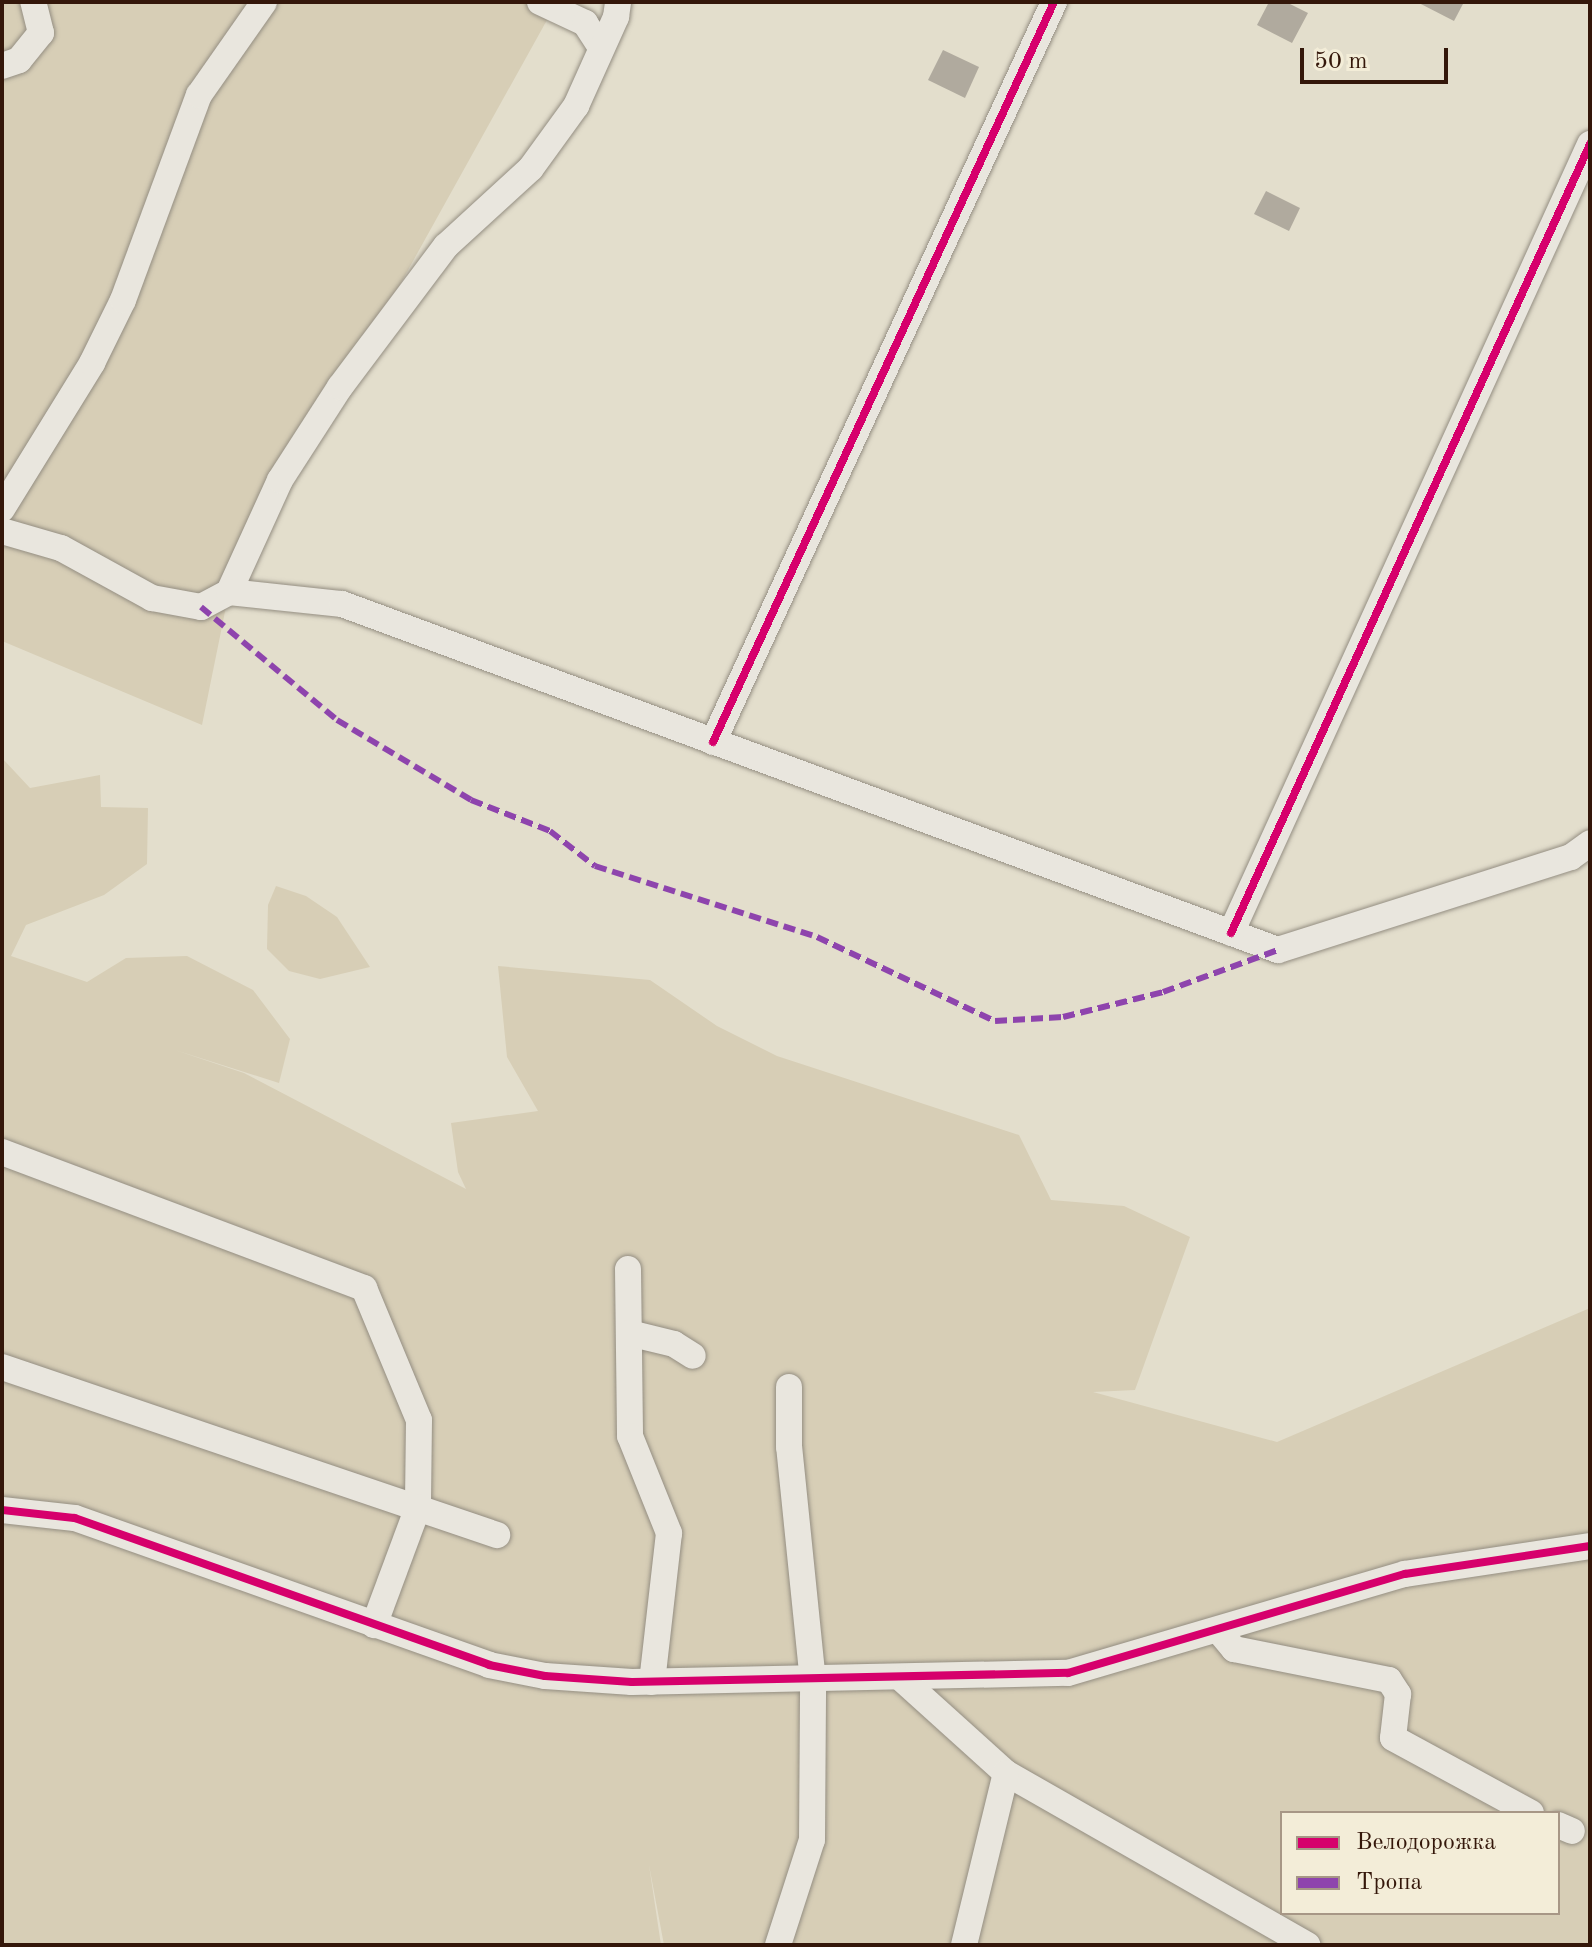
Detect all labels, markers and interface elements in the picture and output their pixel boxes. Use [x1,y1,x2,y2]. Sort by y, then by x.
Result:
scale bar [1304,32,1452,82]
text: 50 m [1314,50,1368,74]
legend [1280,1811,1560,1915]
text: Велодорожка [1356,1831,1496,1855]
text: Тропа [1356,1871,1422,1895]

